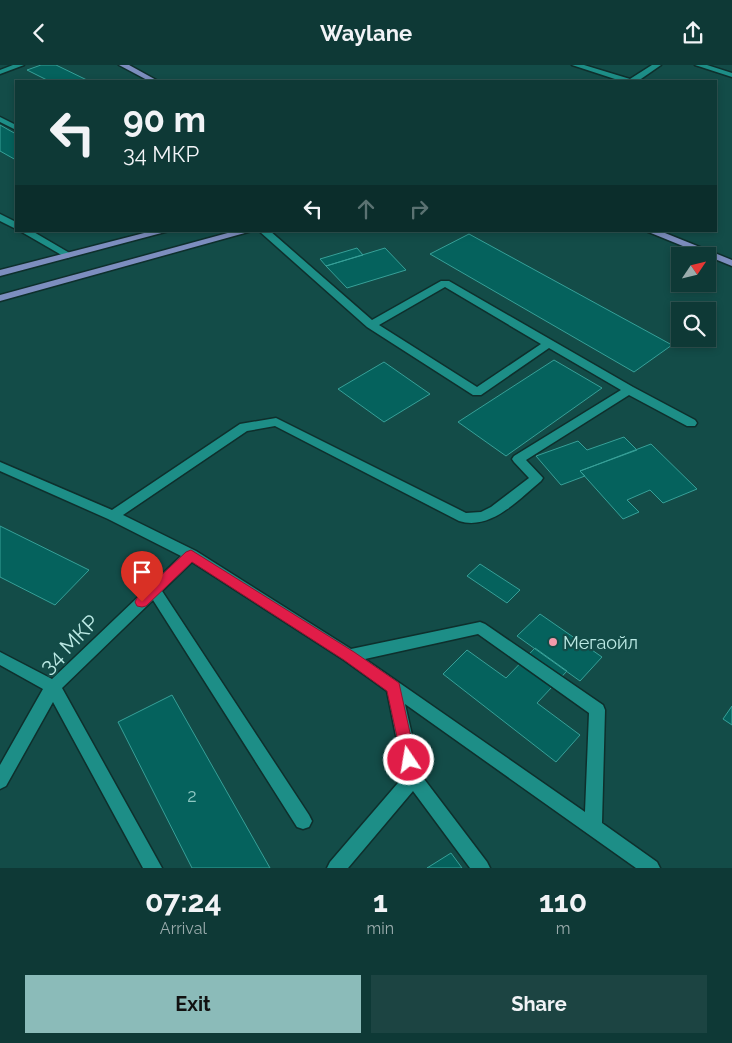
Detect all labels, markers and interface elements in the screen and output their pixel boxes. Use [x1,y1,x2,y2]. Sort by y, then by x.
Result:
icon: back [25,19,53,47]
icon: share [679,19,707,47]
text: Waylane [320,20,412,46]
text: 90 m [123,99,206,140]
icon: left [40,100,105,165]
text: 34 МКР [123,141,199,167]
icon: left [299,195,327,223]
icon: ahead [352,195,380,223]
icon: right [405,195,433,223]
north arrow [671,247,716,293]
map controls [671,247,716,347]
button: search [671,302,716,347]
pin [121,551,163,602]
icon: arrive [128,558,156,586]
street label: 34 МКР [34,609,104,679]
place label: Мегаойл [563,632,638,653]
marker: Мегаойл [547,636,559,648]
position arrow [382,733,434,785]
house number: 2 [187,785,197,806]
text: 07:24 [145,884,222,919]
text: 1 [373,884,388,919]
text: 110 [539,884,587,919]
text: Arrival [160,919,207,938]
text: min [367,919,394,938]
text: m [556,919,570,938]
button: Exit [25,975,361,1033]
button: Share [371,975,707,1033]

